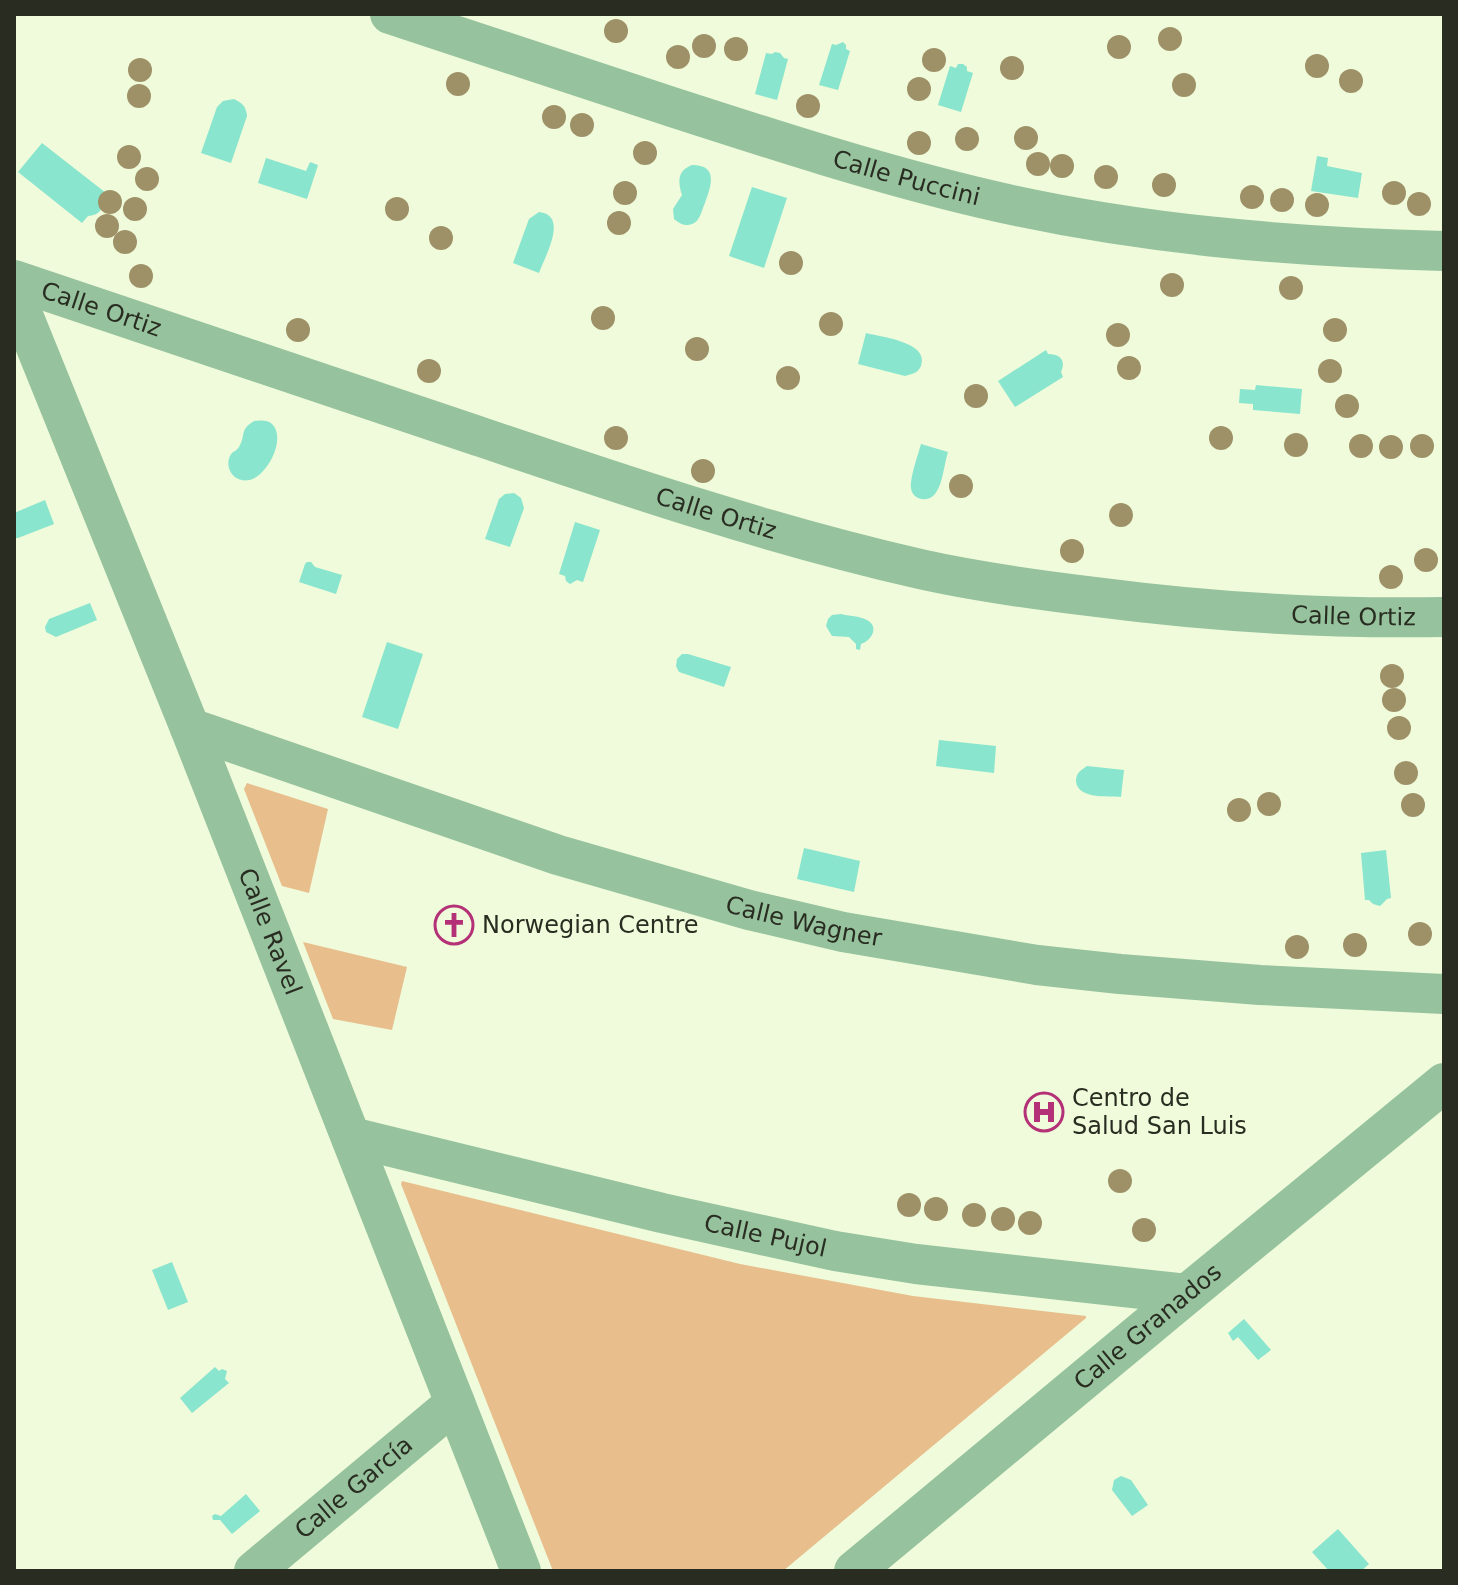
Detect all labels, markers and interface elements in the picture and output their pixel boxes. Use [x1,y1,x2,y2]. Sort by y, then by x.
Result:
street label: Calle Puccini [829,145,983,211]
street label: Calle Ortiz [38,276,165,342]
street label: Calle Ortiz [652,482,780,545]
street label: Calle Ortiz [1291,601,1416,631]
street label: Calle Ravel [232,864,307,999]
street label: Calle Wagner [722,890,884,952]
church icon: Norwegian Centre [433,904,475,946]
place label: Norwegian Centre [482,911,699,939]
place label: Centro de Salud San Luis [1072,1084,1247,1140]
hospital icon: Centro de Salud San Luis [1023,1091,1065,1133]
street label: Calle Pujol [702,1209,829,1263]
street label: Calle Granados [1068,1258,1227,1396]
street label: Calle García [289,1431,418,1545]

